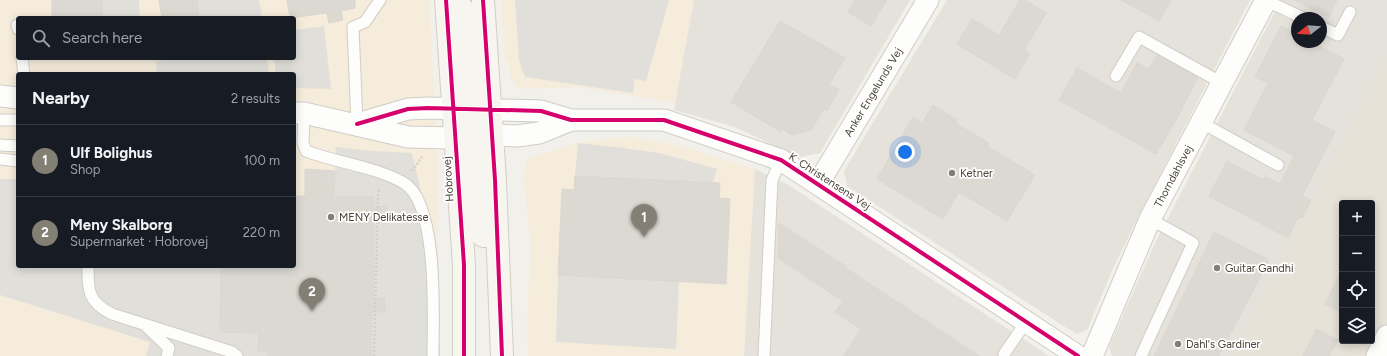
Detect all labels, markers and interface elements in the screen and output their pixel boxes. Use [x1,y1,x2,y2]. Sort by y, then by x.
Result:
north arrow [1291,12,1327,48]
search box [16,16,296,60]
icon: search [30,27,52,49]
text: Search here [62,29,142,47]
street label: Anker Engelunds Vej [842,45,905,139]
text: Nearby [32,88,90,108]
text: 2 results [231,91,280,106]
your location [895,142,915,162]
street label: Thorndahlsvej [1152,143,1195,210]
text: Ulf Bolighus [70,144,152,162]
street label: K. Christensens Vej [786,150,873,213]
text: 1 [42,153,48,168]
text: 100 m [244,153,280,168]
street label: Hobrovej [440,156,457,202]
text: Shop [70,162,100,177]
place label: Ketner [960,167,993,180]
marker: Ketner [947,168,957,178]
map controls [1339,200,1375,344]
button: + [1339,200,1375,236]
pin: 1 [631,204,657,237]
place label: MENY Delikatesse [339,211,428,224]
marker: MENY Delikatesse [326,212,336,222]
text: Meny Skalborg [70,216,173,234]
text: 2 [41,225,49,240]
text: 220 m [243,225,280,240]
text: Supermarket · Hobrovej [70,234,208,249]
button: − [1339,236,1375,272]
place label: Guitar Gandhi [1225,262,1293,275]
marker: Guitar Gandhi [1212,263,1222,273]
button: locate [1339,272,1375,308]
pin: 2 [299,278,325,311]
button: layers [1339,308,1375,344]
place label: Dahl's Gardiner [1186,338,1261,351]
marker: Dahl's Gardiner [1173,339,1183,349]

